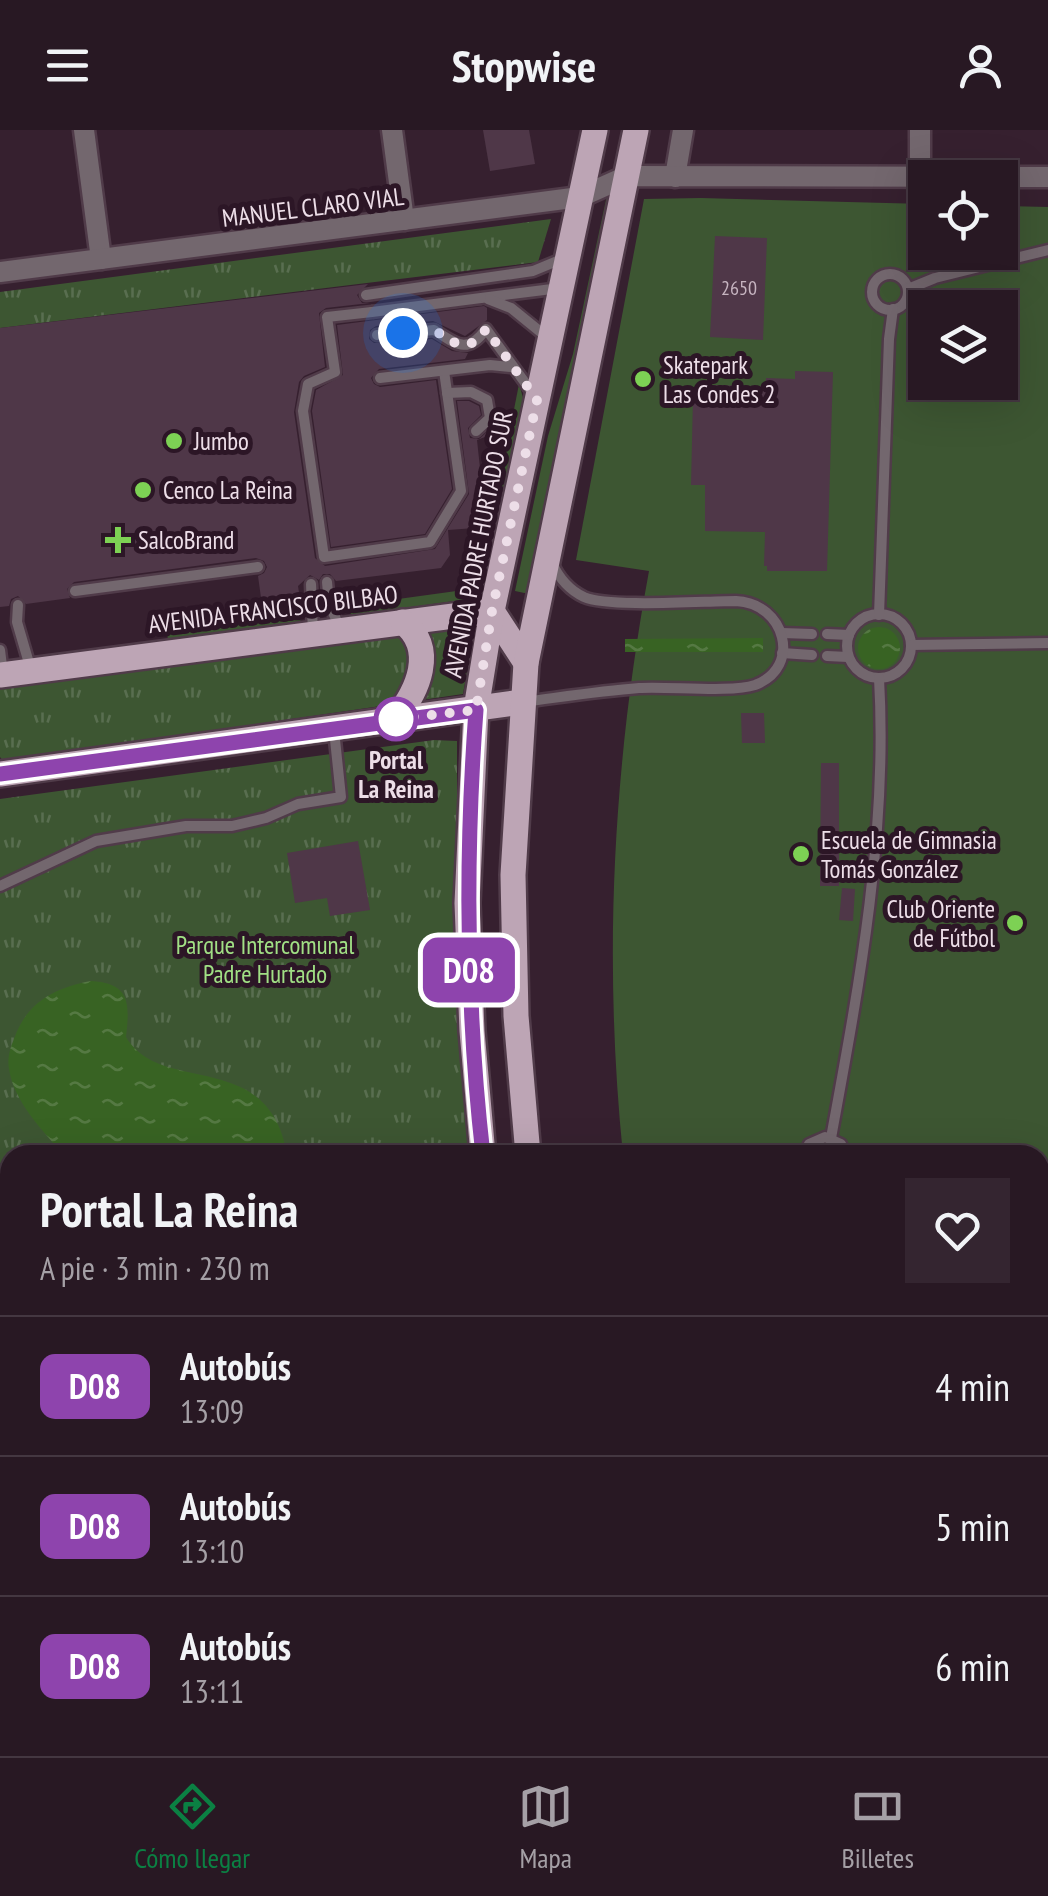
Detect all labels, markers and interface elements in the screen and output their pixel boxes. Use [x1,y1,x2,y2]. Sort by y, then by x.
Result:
text: Stopwise [452,36,596,94]
icon: menu [40,38,95,93]
icon: person [953,38,1008,93]
map controls [908,160,1018,400]
button: locate [908,160,1018,270]
street label: MANUEL CLARO VIAL [220,180,406,234]
house number: 2650 [721,275,757,301]
button: layers [908,290,1018,400]
your location [378,308,428,358]
place label: Skatepark Las Condes 2 [663,349,775,410]
marker: Skatepark Las Condes 2 [632,368,654,390]
street label: AVENIDA PADRE HURTADO SUR [436,408,520,680]
place label: Jumbo [193,425,249,457]
marker: Jumbo [163,430,185,452]
place label: Cenco La Reina [163,474,293,506]
marker: Cenco La Reina [132,479,154,501]
place label: SalcoBrand [138,524,234,556]
marker: SalcoBrand [107,529,129,551]
street label: AVENIDA FRANCISCO BILBAO [146,578,400,640]
marker: Portal La Reina [375,698,417,740]
place label: Portal La Reina [358,744,434,805]
place label: Escuela de Gimnasia Tomás González [821,824,997,885]
marker: Escuela de Gimnasia Tomás González [790,843,812,865]
place label: Club Oriente de Fútbol [886,893,995,954]
marker: Club Oriente de Fútbol [1004,912,1026,934]
park label: Parque Intercomunal Padre Hurtado [176,929,354,990]
line badge: D08 [412,938,526,1002]
text: D08 [443,947,495,993]
text: Portal La Reina [40,1178,298,1240]
button: heart [905,1178,1010,1283]
text: A pie · 3 min · 230 m [40,1247,270,1289]
text: Autobús [180,1341,291,1390]
text: 4 min [935,1362,1010,1411]
text: D08 [69,1363,121,1409]
text: 13:09 [180,1390,244,1432]
text: Autobús [180,1481,291,1530]
text: 5 min [935,1502,1010,1551]
text: D08 [69,1503,121,1549]
text: 13:10 [180,1530,244,1572]
text: Autobús [180,1621,291,1670]
text: 6 min [935,1642,1010,1691]
text: D08 [69,1643,121,1689]
text: 13:11 [180,1670,244,1712]
tab: Cómo llegar [134,1779,250,1876]
tab: Mapa [518,1779,573,1876]
tab: Billetes [841,1779,914,1876]

